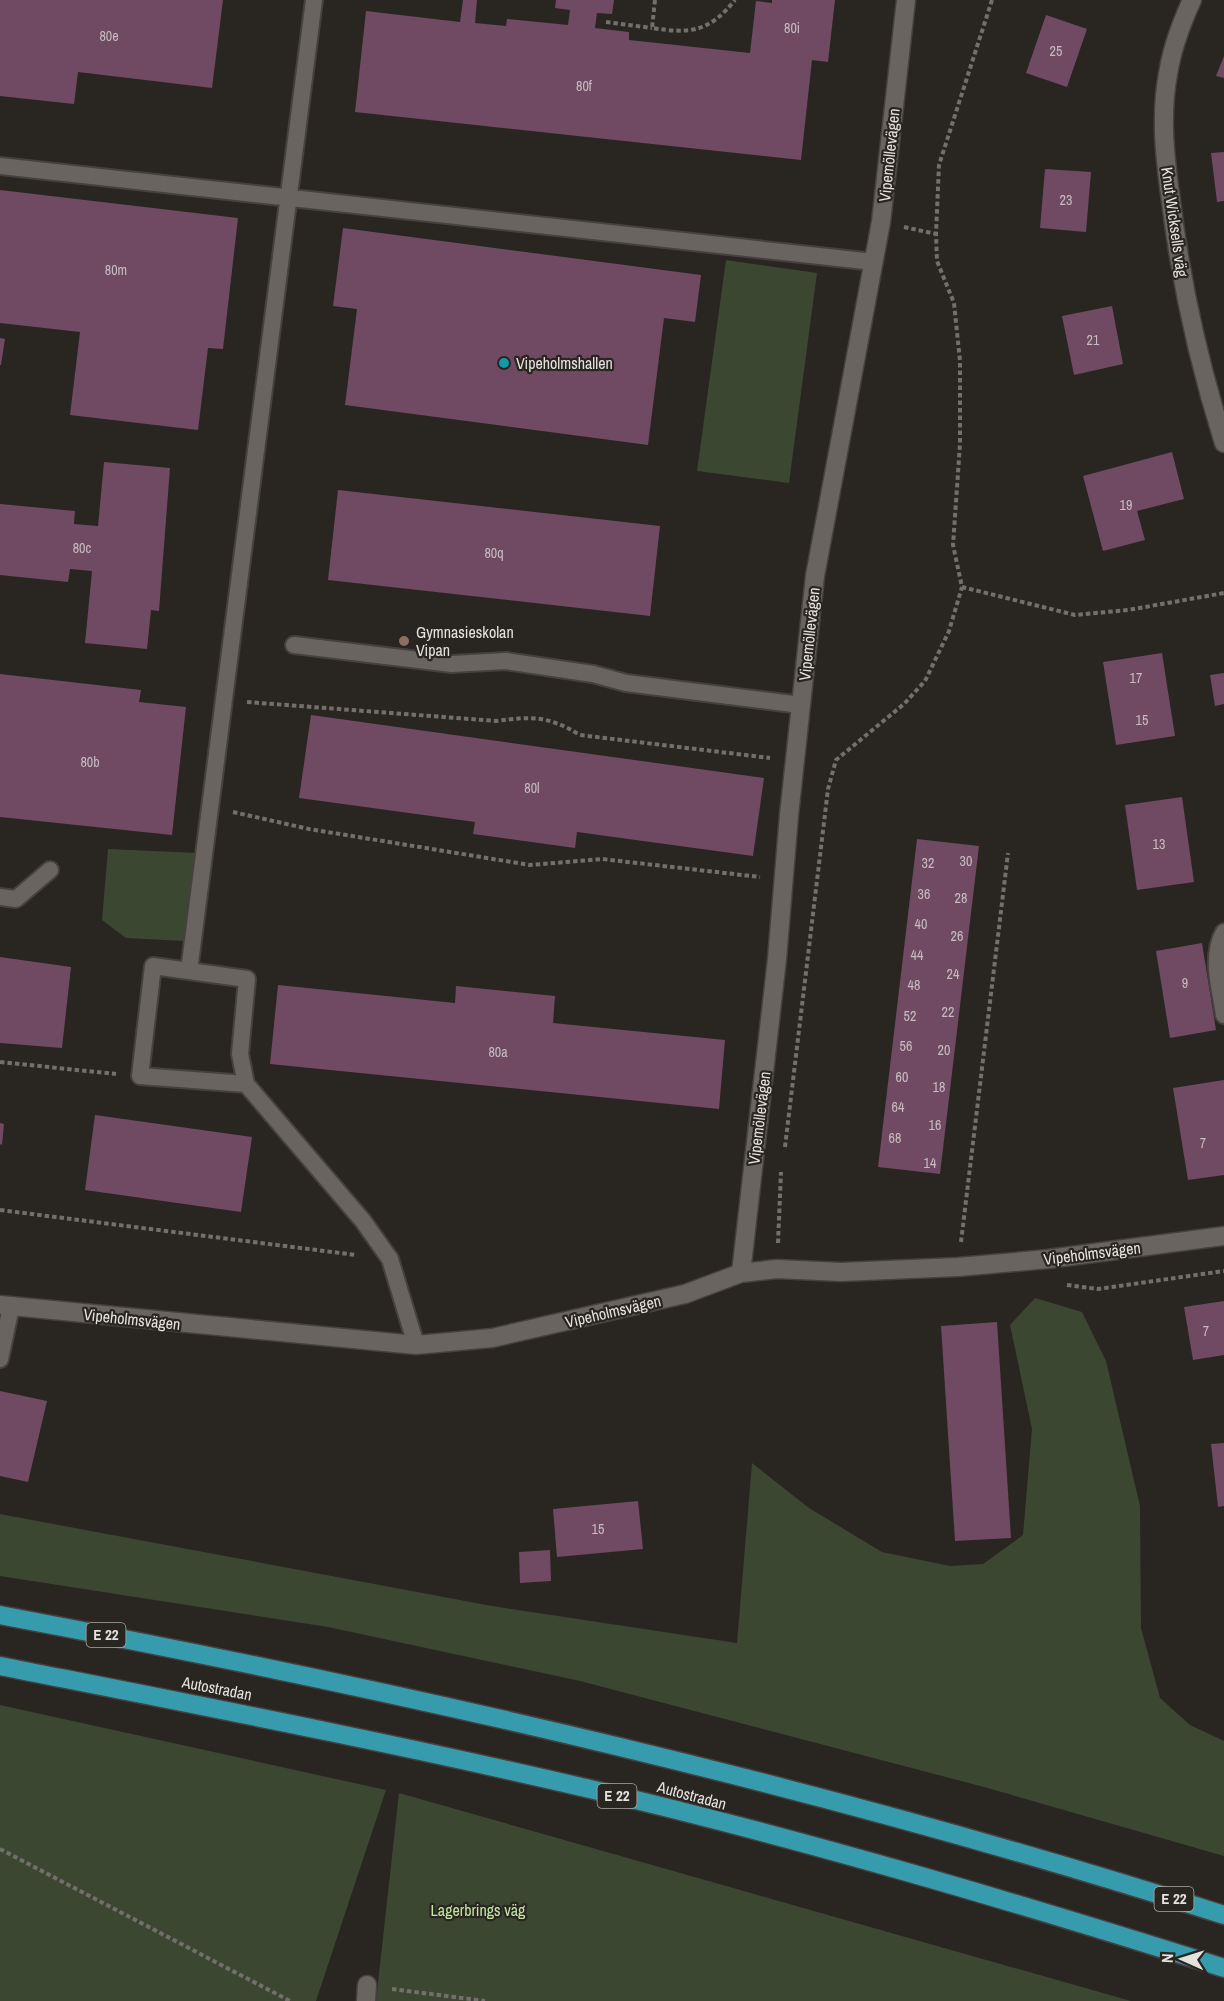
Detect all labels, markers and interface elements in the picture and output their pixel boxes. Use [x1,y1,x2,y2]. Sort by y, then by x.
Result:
house number: 80i [784,19,800,37]
house number: 80e [99,27,119,45]
house number: 25 [1050,42,1062,60]
house number: 80f [576,77,593,95]
street label: Vipemöllevägen [873,107,905,203]
street label: Knut Wicksells väg [1156,166,1194,279]
house number: 23 [1060,191,1072,209]
house number: 80m [105,261,127,279]
house number: 21 [1087,331,1100,349]
place label: Vipeholmshallen [516,352,613,374]
marker: Vipeholmshallen [497,356,511,370]
house number: 19 [1120,496,1132,514]
house number: 80c [73,539,92,557]
house number: 80q [484,544,504,562]
street label: Vipemöllevägen [793,586,825,682]
place label: Gymnasieskolan Vipan [416,621,514,661]
marker: Gymnasieskolan Vipan [397,634,411,648]
house number: 17 [1130,669,1142,687]
house number: 15 [1136,711,1148,729]
house number: 80b [80,753,100,771]
house number: 80l [524,779,540,797]
house number: 13 [1153,835,1165,853]
house number: 30 [960,852,972,870]
house number: 32 [922,854,934,872]
house number: 36 [918,885,930,903]
house number: 28 [955,889,967,907]
house number: 40 [915,915,927,933]
house number: 26 [951,927,963,945]
house number: 44 [911,946,924,964]
house number: 24 [947,965,960,983]
house number: 9 [1182,974,1188,992]
house number: 48 [908,976,920,994]
house number: 22 [942,1003,954,1021]
house number: 52 [904,1007,916,1025]
house number: 56 [900,1037,912,1055]
house number: 20 [938,1041,950,1059]
house number: 80a [488,1043,508,1061]
house number: 60 [896,1068,908,1086]
street label: Vipemöllevägen [742,1070,776,1166]
house number: 18 [933,1078,945,1096]
house number: 64 [892,1098,905,1116]
house number: 16 [929,1116,941,1134]
house number: 68 [889,1129,901,1147]
house number: 7 [1200,1134,1206,1152]
house number: 14 [924,1154,937,1172]
street label: Vipeholmsvägen [1042,1236,1142,1270]
street label: Vipeholmsvägen [563,1289,663,1333]
street label: Vipeholmsvägen [82,1303,182,1335]
house number: 7 [1203,1322,1209,1340]
house number: 15 [592,1520,604,1538]
road number: E 22 [86,1623,126,1647]
street label: Autostradan [179,1670,254,1706]
street label: Autostradan [654,1775,729,1815]
road number: E 22 [598,1784,636,1808]
road number: E 22 [1154,1887,1194,1911]
park label: Lagerbrings väg [431,1899,526,1921]
north arrow [1152,1929,1212,1989]
text: N [1156,1953,1178,1964]

